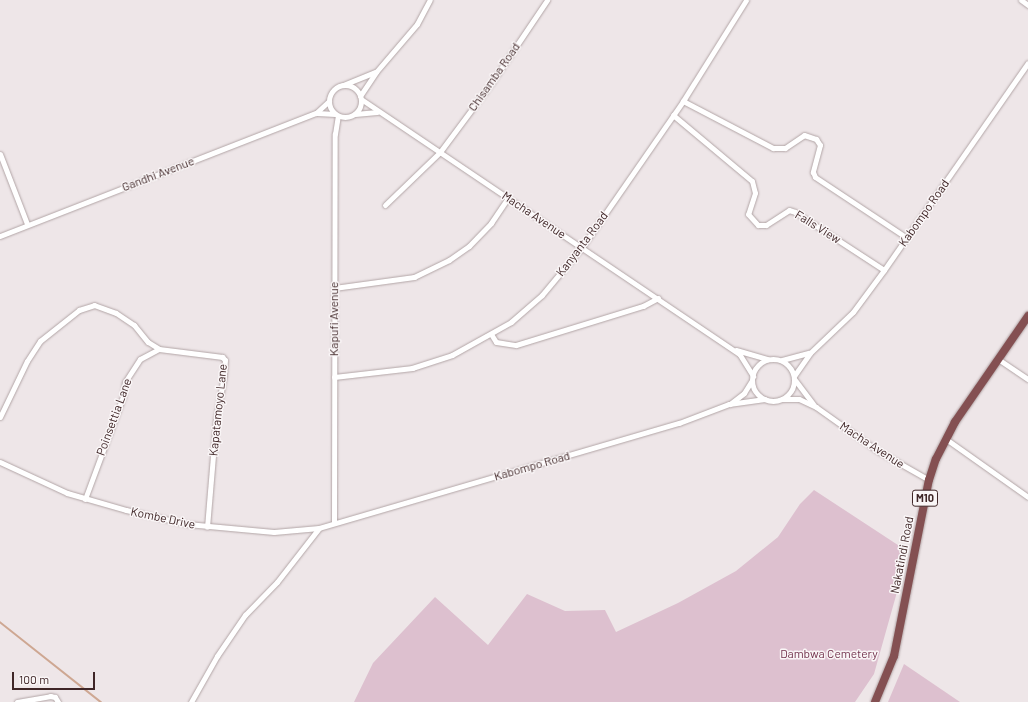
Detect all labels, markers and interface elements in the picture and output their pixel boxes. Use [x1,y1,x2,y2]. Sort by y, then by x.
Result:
street label: Chisamba Road [465,40,523,114]
street label: Gandhi Avenue [120,154,196,194]
street label: Kabompo Road [896,177,952,249]
street label: Macha Avenue [499,188,569,242]
street label: Falls View [792,207,844,247]
street label: Kanyanta Road [553,209,611,279]
street label: Kapufi Avenue [327,282,341,356]
street label: Kapatamoyo Lane [206,363,230,457]
street label: Poinsettia Lane [93,376,135,458]
street label: Macha Avenue [837,419,907,471]
street label: Kabompo Road [492,448,572,484]
road number: M10 [911,489,939,507]
street label: Kombe Drive [129,504,197,532]
street label: Nakatindi Road [887,515,917,595]
park label: Dambwa Cemetery [780,647,878,661]
scale bar [14,664,97,690]
text: 100 m [19,672,49,686]

